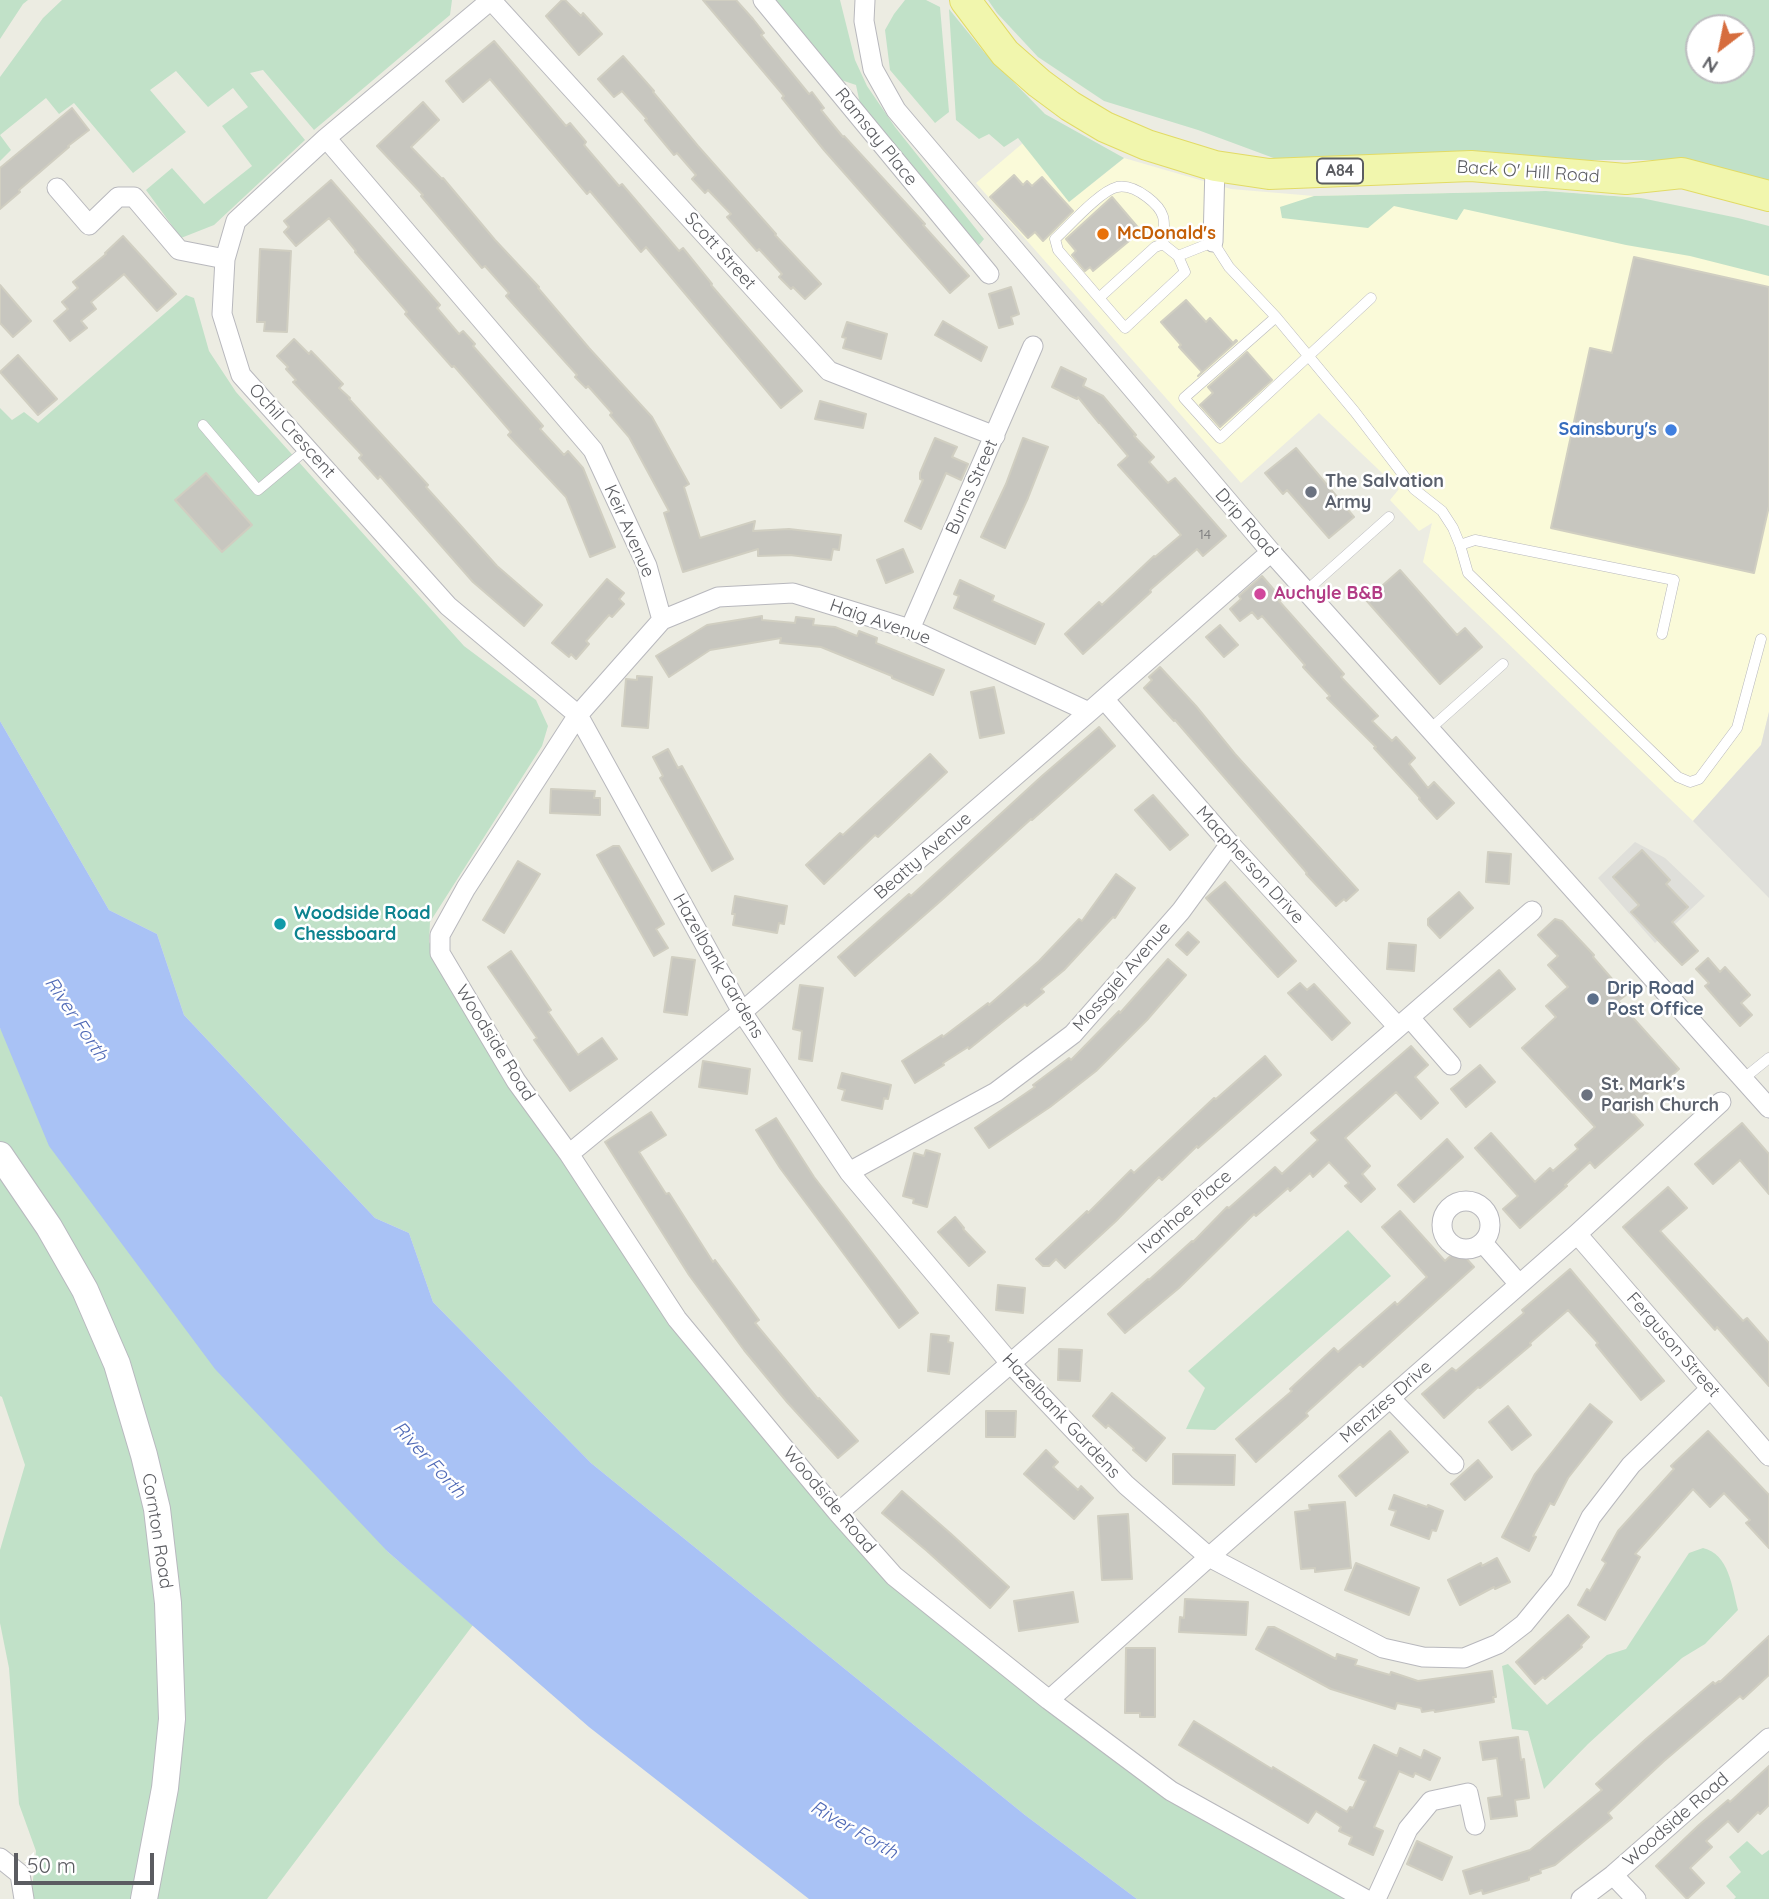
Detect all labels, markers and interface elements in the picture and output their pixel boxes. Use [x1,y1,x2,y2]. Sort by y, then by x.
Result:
north arrow [1685,14,1755,84]
text: N [1698,51,1722,79]
street label: Ramsay Place [830,84,922,190]
street label: Back O' Hill Road [1456,156,1600,188]
road number: A84 [1317,158,1363,183]
street label: Scott Street [680,208,760,294]
place label: McDonald's [1117,223,1216,245]
marker: McDonald's [1095,226,1111,242]
street label: Ochil Crescent [244,379,340,483]
place label: Sainsbury's [1559,419,1657,441]
marker: Sainsbury's [1663,422,1679,438]
street label: Burns Street [941,436,1003,538]
place label: The Salvation Army [1325,471,1444,514]
street label: Keir Avenue [599,481,659,581]
street label: Drip Road [1210,484,1282,562]
marker: The Salvation Army [1303,484,1319,500]
house number: 14 [1199,527,1211,543]
place label: Auchyle B&B [1274,583,1383,605]
marker: Auchyle B&B [1252,586,1268,602]
street label: Haig Avenue [827,595,933,649]
street label: Macpherson Drive [1191,802,1309,928]
street label: Beatty Avenue [870,808,976,904]
street label: Hazelbank Gardens [668,890,768,1042]
place label: Woodside Road Chessboard [294,903,430,946]
marker: Woodside Road Chessboard [272,916,288,932]
street label: Mossgiel Avenue [1068,918,1176,1036]
water label: River Forth [40,973,112,1065]
place label: Drip Road Post Office [1607,978,1704,1020]
street label: Woodside Road [451,981,539,1105]
marker: Drip Road Post Office [1585,991,1601,1007]
place label: St. Mark's Parish Church [1601,1074,1719,1116]
marker: St. Mark's Parish Church [1579,1087,1595,1103]
street label: Ivanhoe Place [1134,1166,1236,1258]
street label: Ferguson Street [1622,1288,1724,1402]
street label: Hazelbank Gardens [997,1349,1125,1483]
street label: Menzies Drive [1336,1356,1436,1448]
water label: River Forth [388,1417,470,1503]
street label: Woodside Road [778,1442,880,1558]
street label: Cornton Road [137,1472,177,1590]
street label: Woodside Road [1619,1768,1733,1872]
water label: River Forth [807,1796,901,1864]
scale bar [18,1840,158,1884]
text: 50 m [27,1852,76,1878]

